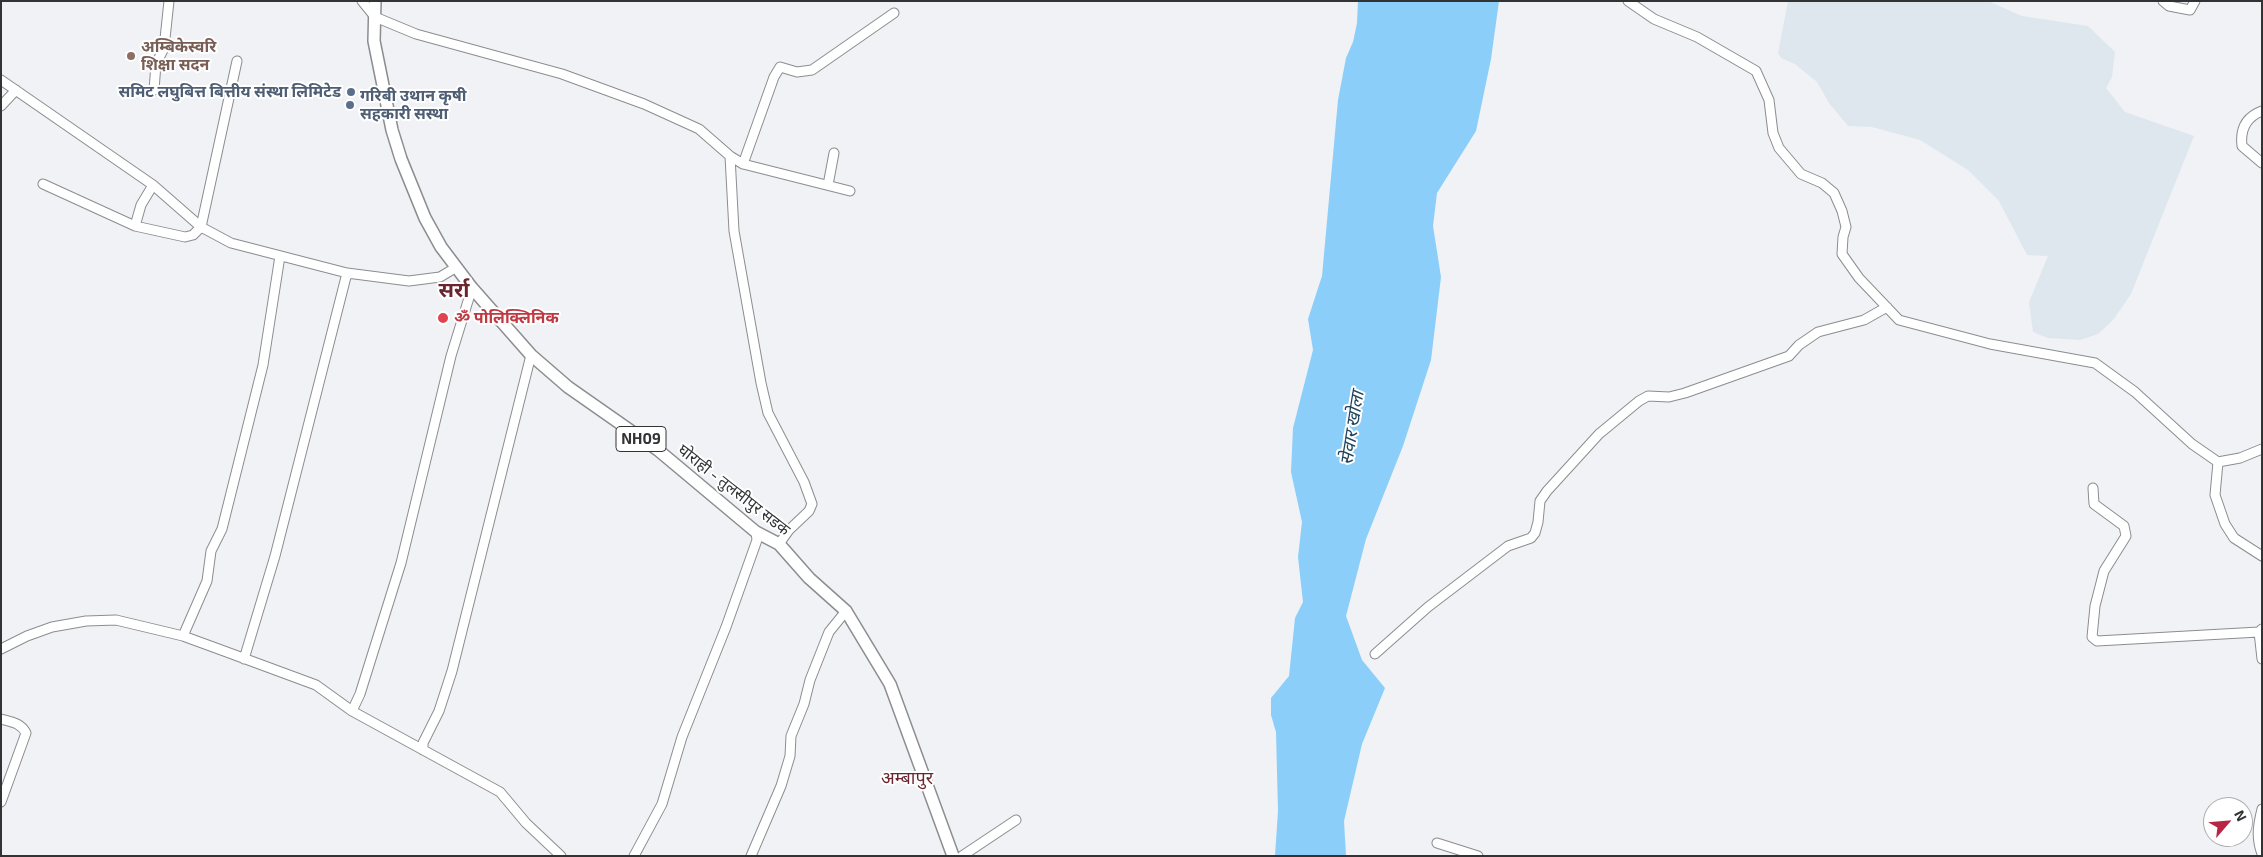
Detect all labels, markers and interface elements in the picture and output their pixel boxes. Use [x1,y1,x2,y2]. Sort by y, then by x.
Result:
place label: अम्बिकेस्वरि शिक्षा सदन [141,37,216,75]
marker: अम्बिकेस्वरि शिक्षा सदन [125,50,137,62]
place label: समिट लघुबित्त बित्तीय संस्था लिमिटेड [118,82,341,102]
marker: समिट लघुबित्त बित्तीय संस्था लिमिटेड [345,86,357,98]
place label: गरिबी उथान कृषी सहकारी सस्था [360,86,466,124]
marker: गरिबी उथान कृषी सहकारी सस्था [344,99,356,111]
district label: सर्रा [439,277,469,303]
place label: ॐ पोलिक्लिनिक [454,308,559,328]
marker: ॐ पोलिक्लिनिक [436,311,450,325]
water label: सेवार खोला [1336,390,1368,466]
road number: NH09 [616,426,666,452]
street label: घोराही - तुलसीपुर सडक [674,440,794,540]
district label: अम्बापुर [881,767,933,789]
north arrow [2203,797,2253,847]
text: N [2231,807,2251,824]

